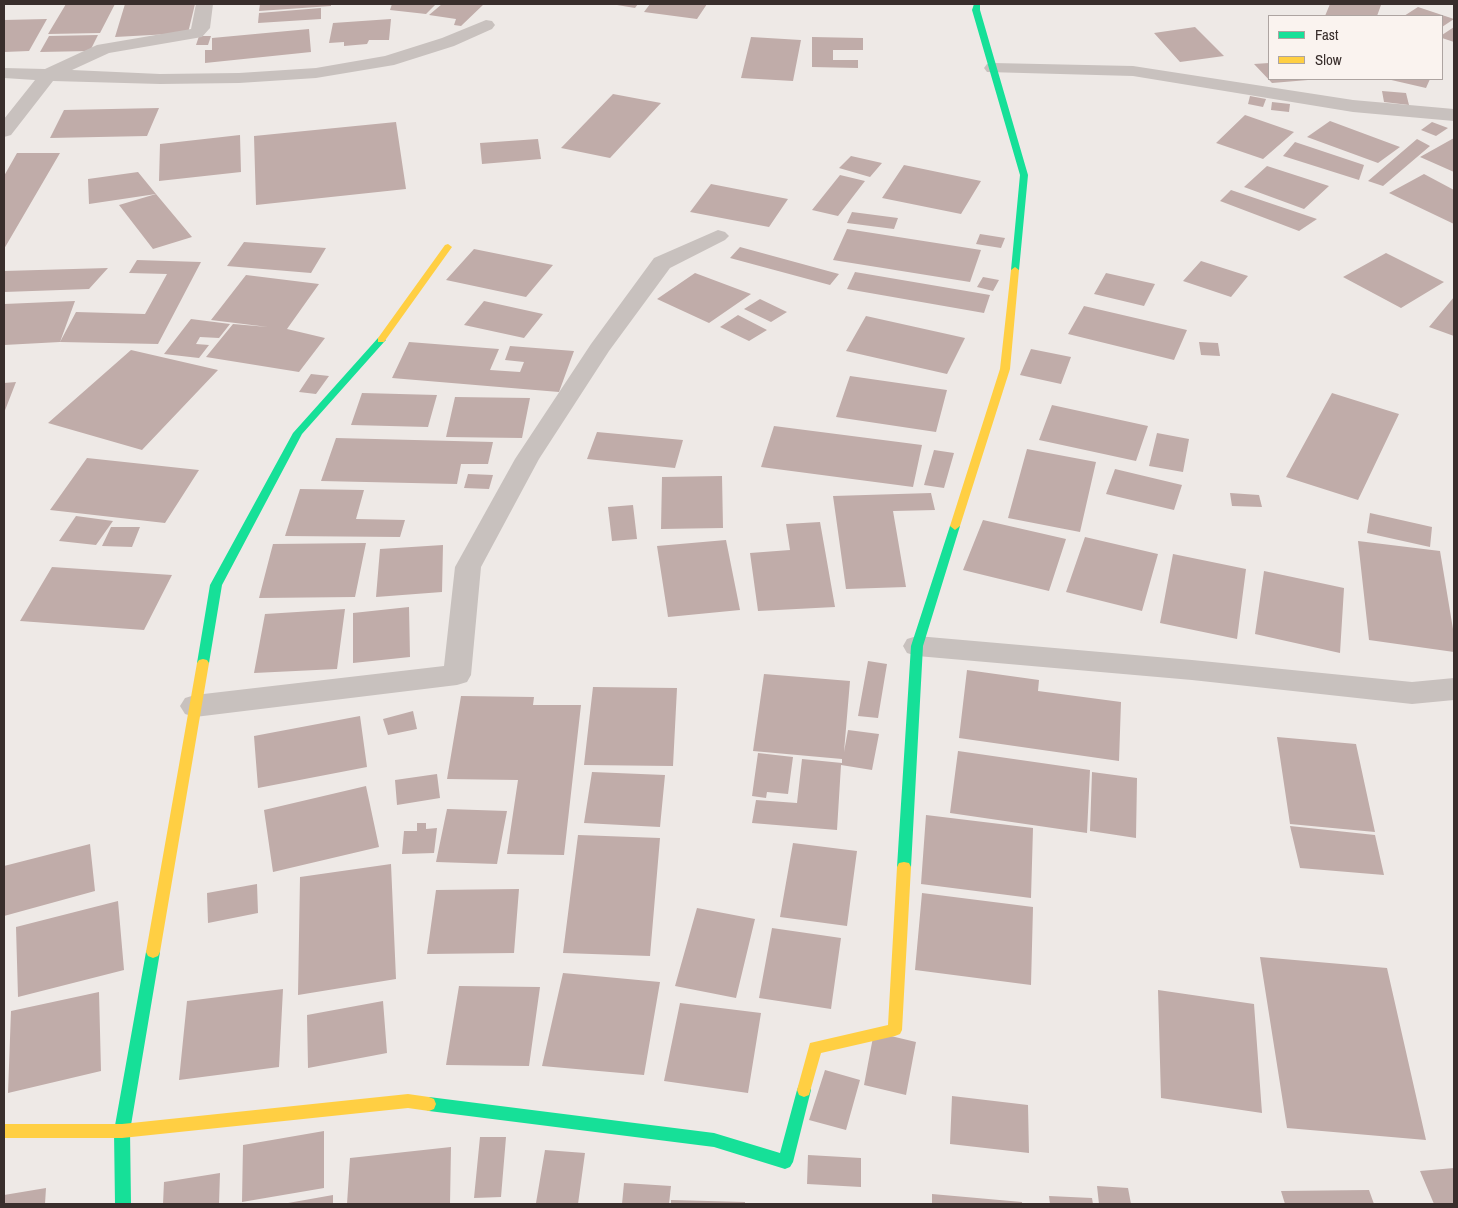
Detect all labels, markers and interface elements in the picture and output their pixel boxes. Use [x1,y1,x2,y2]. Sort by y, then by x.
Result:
legend [1268,15,1443,80]
text: Fast [1315,24,1338,45]
text: Slow [1315,49,1342,70]

